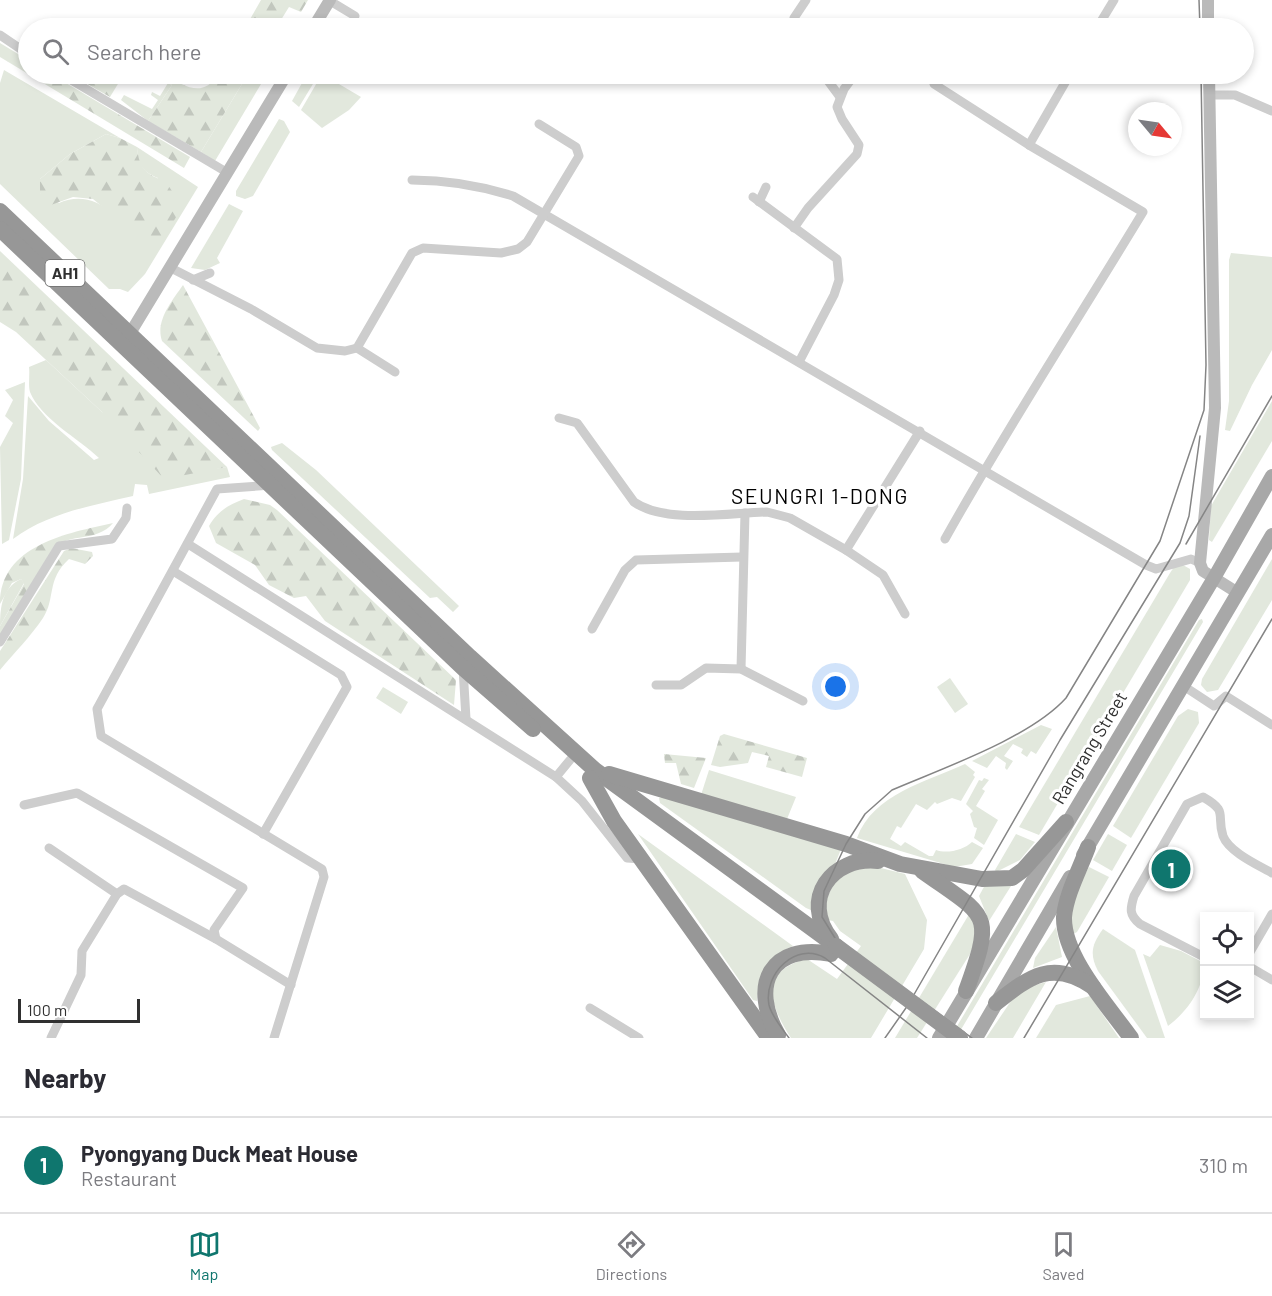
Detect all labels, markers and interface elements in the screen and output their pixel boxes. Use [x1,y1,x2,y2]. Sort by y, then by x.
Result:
search box [18,18,1254,84]
icon: search [39,35,72,68]
text: Search here [87,38,201,64]
north arrow [1128,102,1182,156]
road number: AH1 [46,260,84,286]
district label: SEUNGRI 1-DONG [731,483,909,508]
your location [821,672,850,701]
street label: Rangrang Street [1047,687,1131,808]
pin: 1 [1152,846,1190,892]
map controls [1200,912,1254,1020]
button: locate [1200,912,1254,966]
button: layers [1200,966,1254,1020]
scale bar [18,996,140,1024]
text: 100 m [27,1000,67,1019]
text: Nearby [24,1062,106,1093]
text: Pyongyang Duck Meat House [81,1140,358,1166]
text: 1 [40,1153,47,1177]
text: 310 m [1199,1153,1248,1177]
text: Restaurant [81,1166,177,1190]
tab: Map [188,1228,221,1283]
tab: Directions [596,1228,667,1283]
tab: Saved [1042,1228,1084,1283]

